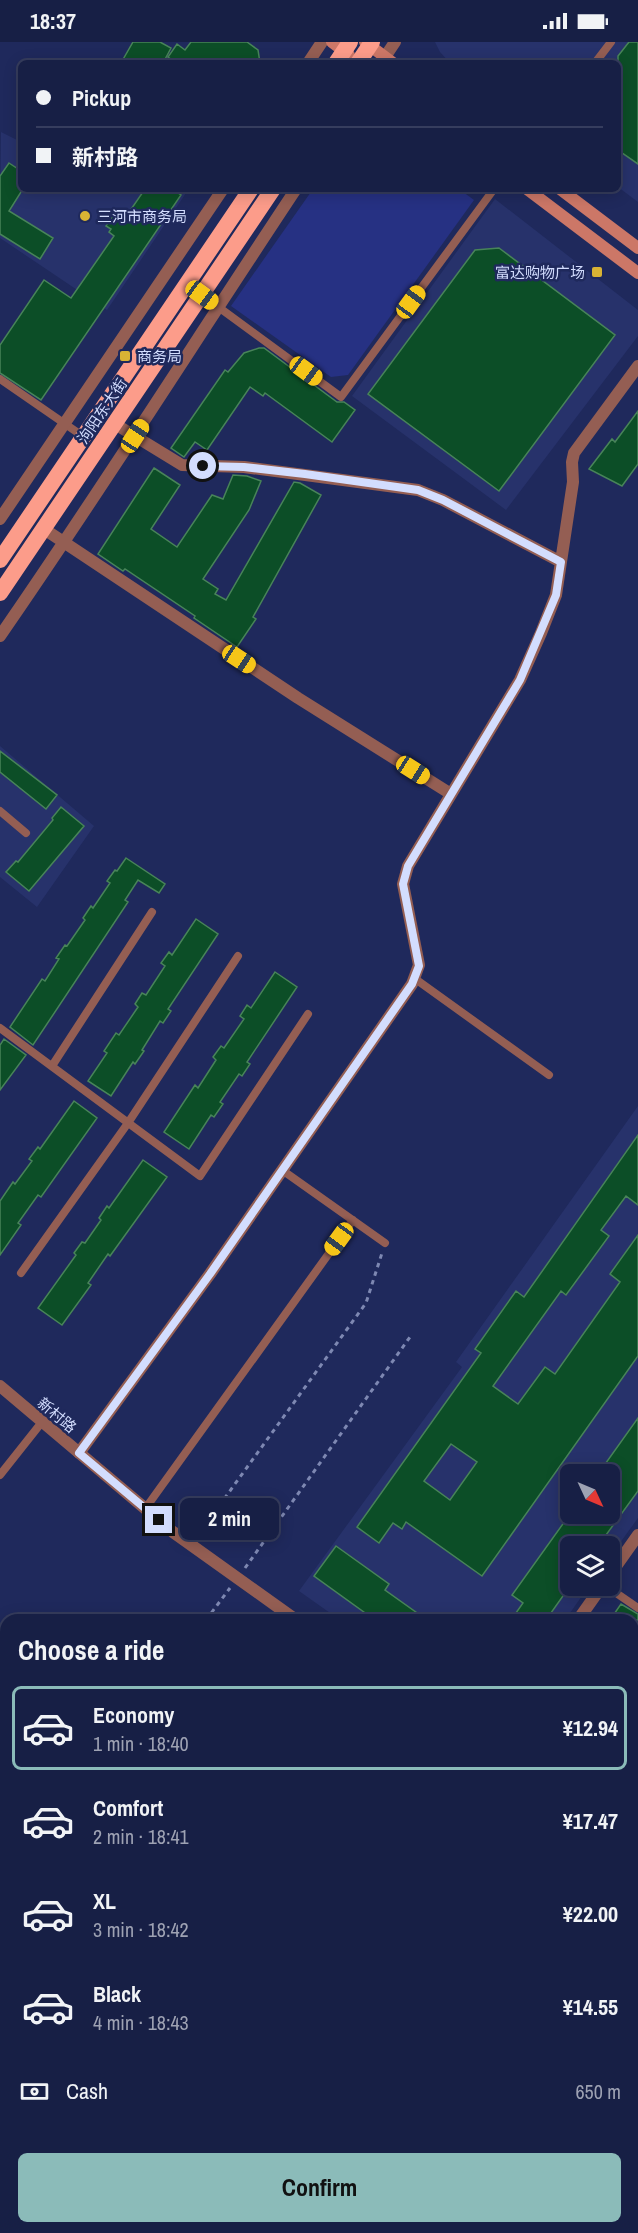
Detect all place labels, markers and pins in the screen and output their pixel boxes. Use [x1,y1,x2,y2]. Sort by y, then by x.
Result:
place label: 三河市商务局 [97,206,187,227]
marker: 三河市商务局 [78,209,92,223]
place label: 富达购物广场 [495,262,585,283]
marker: 富达购物广场 [590,265,604,279]
place label: 商务局 [137,346,182,367]
marker: 商务局 [118,349,132,363]

